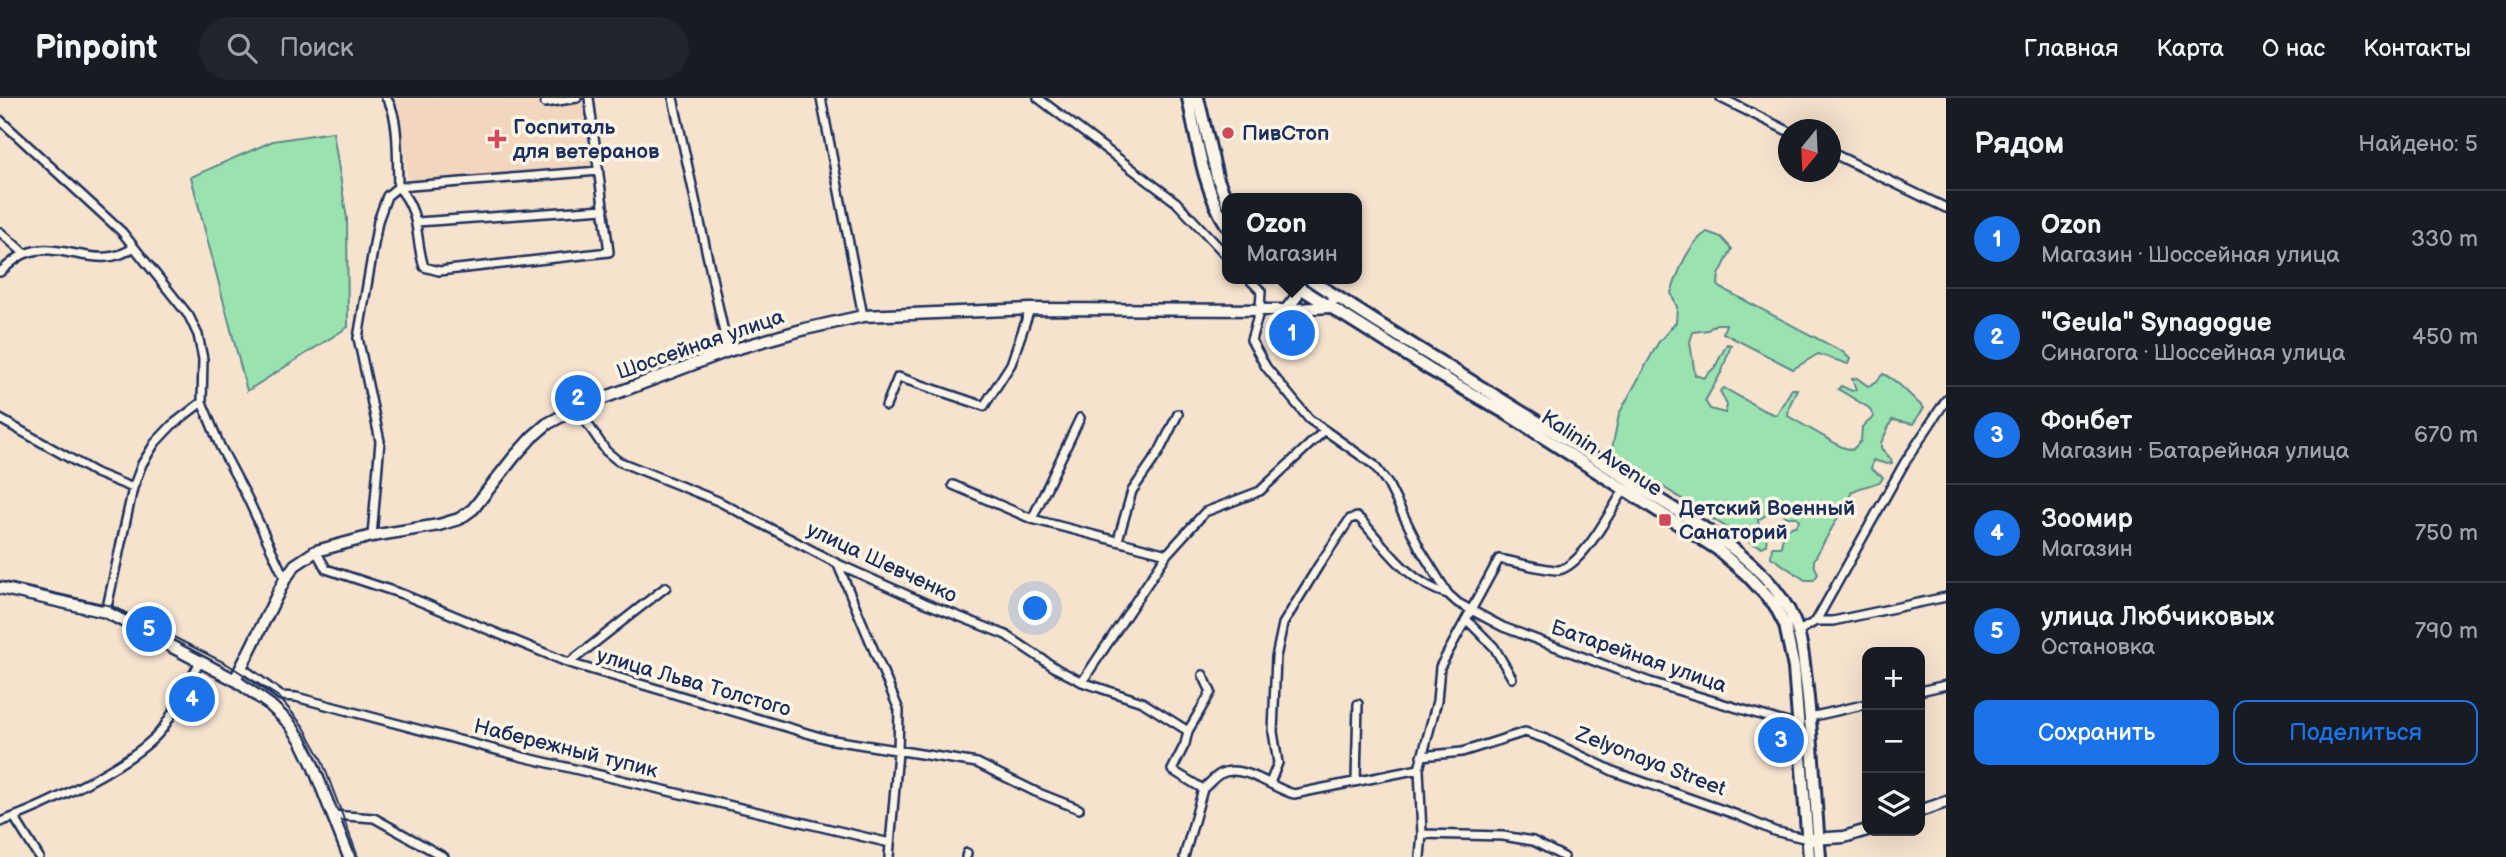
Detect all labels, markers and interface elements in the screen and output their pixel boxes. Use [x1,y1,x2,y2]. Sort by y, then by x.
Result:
search box [199,17,689,80]
text: Pinpoint [35,28,157,68]
icon: search [223,29,261,67]
text: Поиск [279,33,354,64]
text: Главная [2024,34,2118,63]
text: Карта [2156,34,2224,63]
text: О нас [2262,34,2325,63]
text: Контакты [2363,34,2471,63]
place label: Госпиталь для ветеранов [512,115,660,164]
north arrow [1778,119,1841,182]
place label: ПивСтоп [1242,121,1329,146]
marker: ПивСтоп [1220,125,1236,141]
text: Рядом [1974,126,2064,162]
marker: Госпиталь для ветеранов [487,129,507,149]
text: Найдено: 5 [2358,130,2478,158]
popup [1222,193,1362,284]
text: Ozon [1246,209,1307,240]
text: Ozon [2041,210,2102,241]
text: 1 [1992,225,2002,253]
text: 330 m [2411,225,2478,253]
text: Магазин [1246,240,1338,268]
text: Магазин · Шоссейная улица [2041,241,2340,269]
street label: Шоссейная улица [613,304,788,385]
pin: 1 [1269,307,1315,359]
text: "Geula" Synagogue [2041,308,2272,339]
text: 2 [1990,323,2004,351]
text: 450 m [2412,323,2478,351]
text: Синагога · Шоссейная улица [2041,339,2345,367]
pin: 2 [555,372,601,424]
street label: Kalinin Avenue [1536,405,1667,502]
text: Фонбет [2041,406,2132,437]
text: 3 [1990,421,2004,449]
text: 670 m [2414,421,2478,449]
text: Магазин · Батарейная улица [2041,437,2349,465]
place label: Детский Военный Санаторий [1679,496,1855,545]
text: Зоомир [2041,504,2133,535]
marker: Детский Военный Санаторий [1657,512,1673,528]
street label: улица Шевченко [803,517,961,608]
text: 4 [1990,519,2004,547]
text: 750 m [2415,519,2478,547]
text: Магазин [2041,535,2133,563]
your location [1018,591,1052,625]
text: улица Любчиковых [2041,602,2274,633]
pin: 5 [126,603,172,655]
street label: Батарейная улица [1548,615,1730,698]
text: 5 [1990,617,2004,645]
text: 790 m [2415,617,2478,645]
text: Остановка [2041,633,2155,661]
street label: улица Льва Толстого [594,643,794,722]
map controls [1862,647,1925,836]
button: + [1862,647,1925,710]
pin: 4 [169,673,215,725]
button: Сохранить [1974,700,2219,765]
button: Поделиться [2233,700,2478,765]
button: − [1862,710,1925,773]
street label: Набережный тупик [471,714,660,783]
pin: 3 [1758,714,1804,766]
street label: Zelyonaya Street [1572,721,1730,802]
button: layers [1862,773,1925,836]

